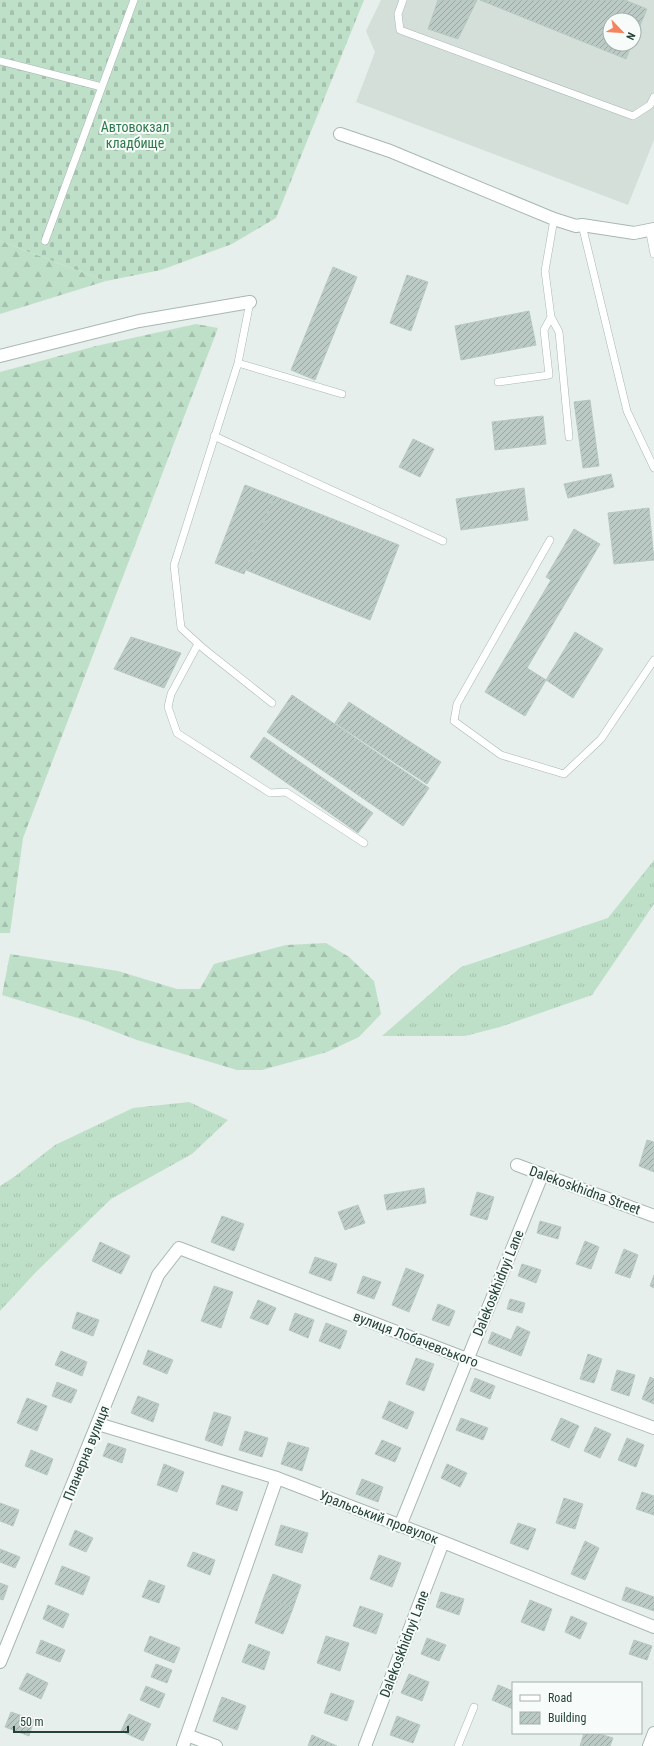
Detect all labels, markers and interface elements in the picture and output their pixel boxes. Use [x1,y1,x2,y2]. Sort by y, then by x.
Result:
north arrow [602,12,642,52]
text: N [623,30,638,42]
park label: Автовокзал кладбище [101,119,169,151]
street label: Dalekoskhidna Street [527,1162,643,1218]
street label: Dalekoskhidnyi Lane [469,1227,527,1338]
street label: вулиця Лобачевського [351,1308,481,1370]
street label: Планерна вулиця [60,1403,112,1503]
street label: Уральський провулок [317,1487,441,1547]
street label: Dalekoskhidnyi Lane [376,1588,432,1700]
legend [512,1682,642,1734]
text: Road [548,1691,572,1705]
scale bar [14,1708,128,1734]
text: Building [548,1711,586,1725]
text: 50 m [20,1715,44,1729]

